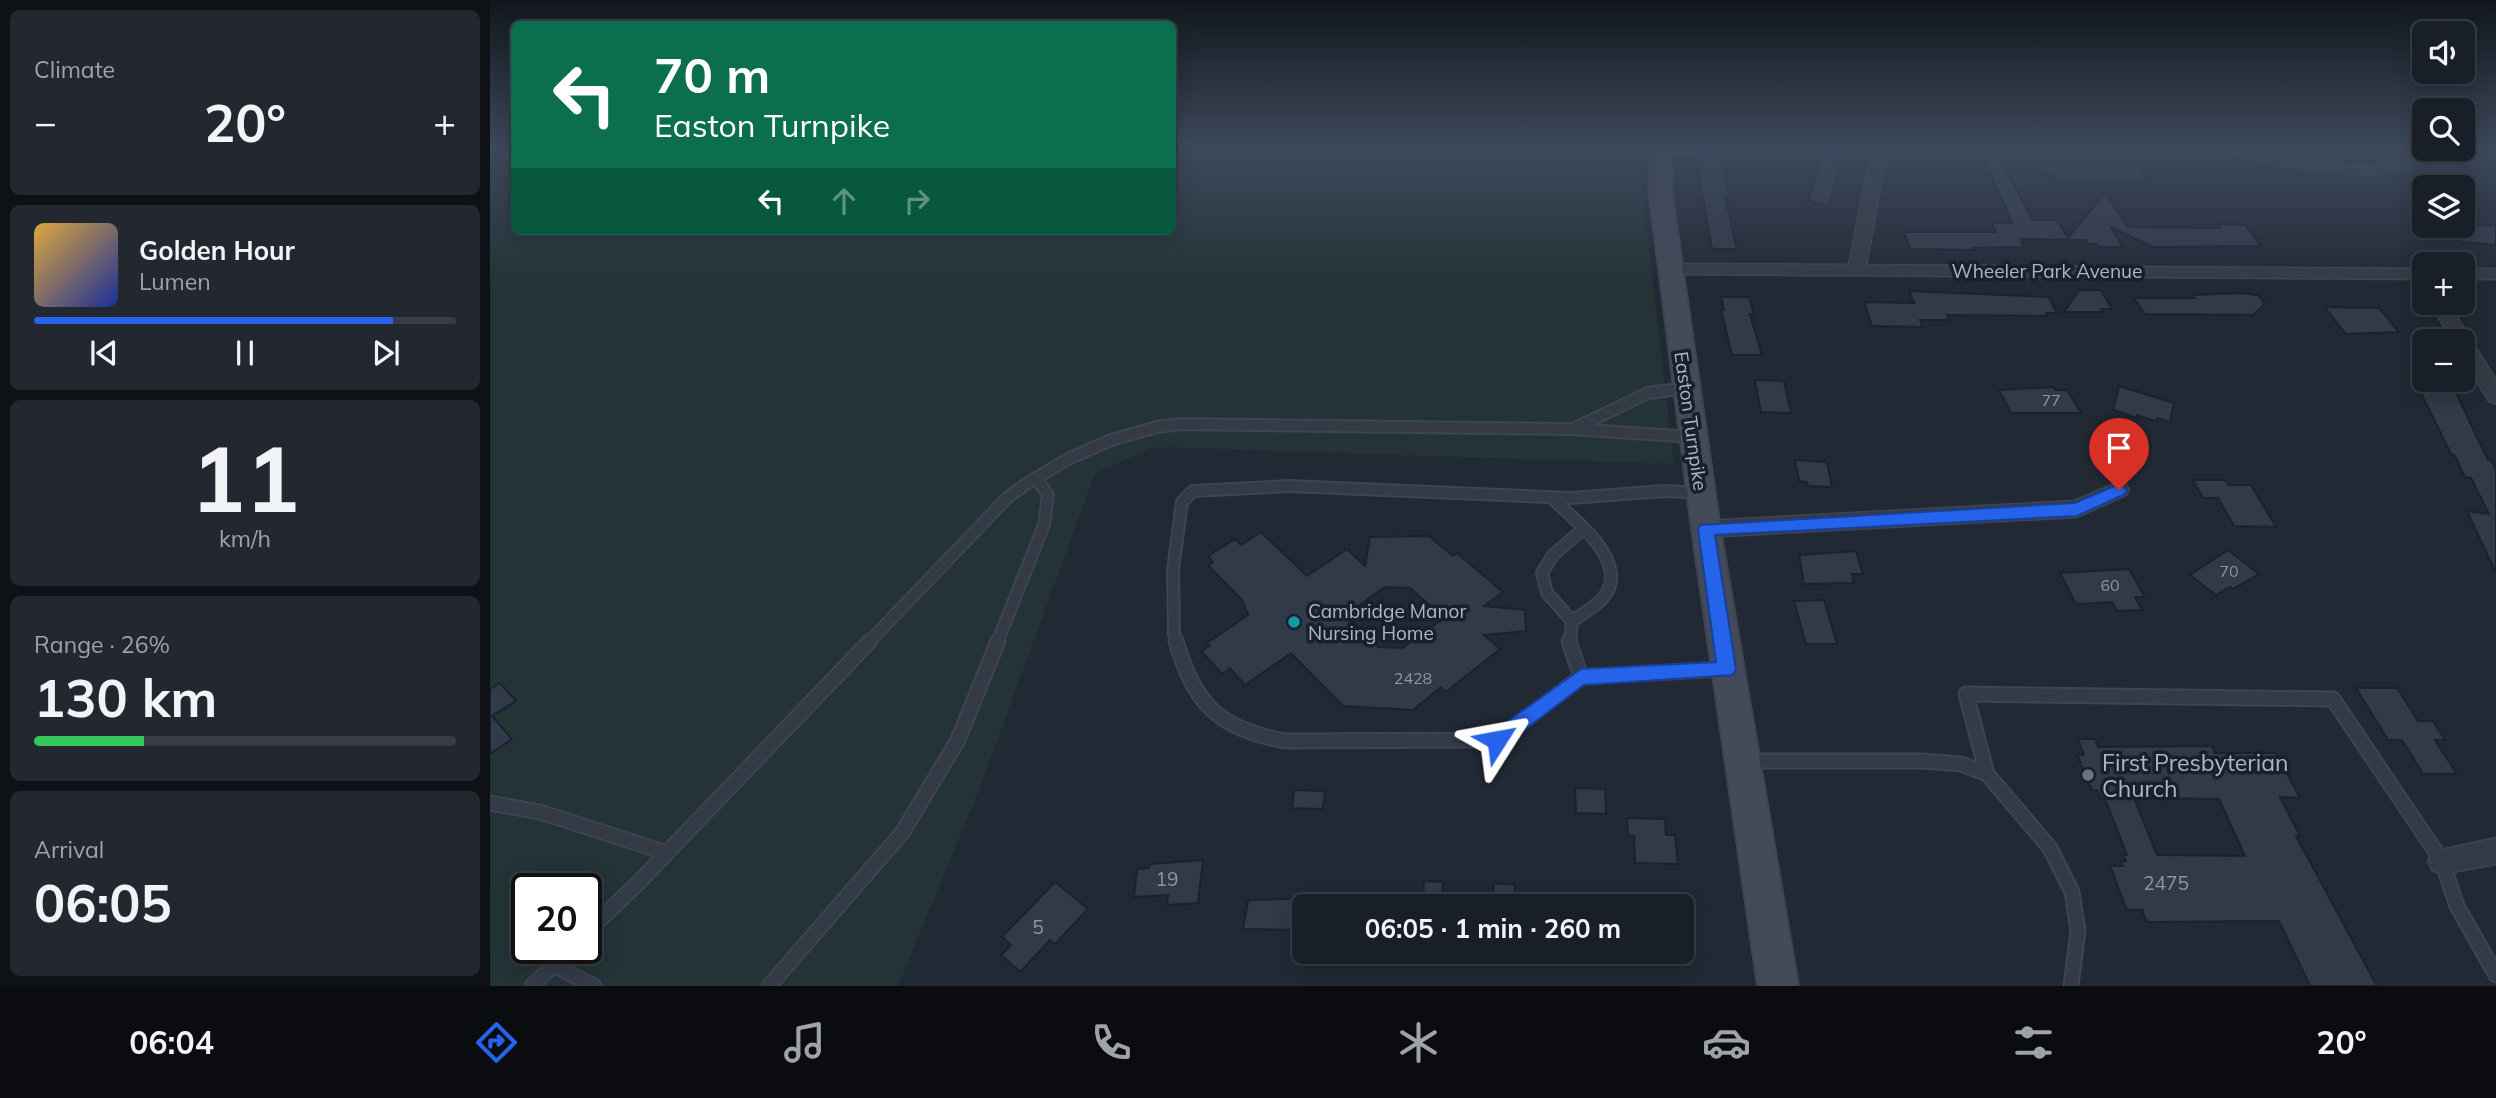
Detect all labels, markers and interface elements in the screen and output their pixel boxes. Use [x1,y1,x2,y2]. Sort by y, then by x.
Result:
map controls [2412,21,2475,392]
button: sound [2412,21,2475,84]
text: 70 m [654,44,770,105]
icon: left [539,49,630,140]
text: Climate [34,55,115,84]
text: 20° [204,90,286,155]
text: − [34,98,57,146]
text: + [433,98,456,146]
button: search [2412,98,2475,161]
text: Easton Turnpike [654,105,890,145]
button: layers [2412,175,2475,238]
icon: left [752,182,790,220]
icon: ahead [825,182,863,220]
icon: right [898,182,936,220]
text: Golden Hour [139,234,295,267]
button: + [2412,252,2475,315]
street label: Wheeler Park Avenue [1952,259,2142,283]
text: Lumen [139,267,211,296]
button: − [2412,329,2475,392]
icon: previous [85,334,123,372]
icon: pause [226,334,264,372]
icon: next [367,334,405,372]
street label: Easton Turnpike [1669,350,1713,492]
house number: 77 [2041,390,2061,410]
pin [2089,418,2149,490]
text: 11 [190,421,300,535]
icon: arrive [2100,429,2138,467]
text: km/h [219,524,271,553]
house number: 70 [2219,561,2239,581]
house number: 60 [2100,575,2120,595]
place label: Cambridge Manor Nursing Home [1308,599,1466,645]
marker: Cambridge Manor Nursing Home [1286,614,1302,630]
text: Range · 26% [34,630,170,659]
text: 130 km [34,665,217,730]
house number: 2428 [1394,668,1432,688]
position arrow [1460,703,1534,777]
place label: First Presbyterian Church [2102,748,2288,803]
marker: First Presbyterian Church [2080,767,2096,783]
text: Arrival [34,835,104,864]
house number: 19 [1156,867,1178,891]
text: 06:05 [34,870,172,935]
house number: 2475 [2143,871,2189,895]
speed limit sign: 20 [511,873,602,964]
text: 06:05 · 1 min · 260 m [1365,912,1621,945]
house number: 5 [1032,915,1044,939]
icon: directions [472,1018,521,1067]
icon: music [780,1018,829,1067]
icon: phone [1087,1018,1136,1067]
icon: climate [1394,1018,1443,1067]
icon: car [1702,1018,1751,1067]
icon: filters [2009,1018,2058,1067]
text: 06:04 [129,1022,214,1062]
text: 20° [2316,1022,2367,1062]

